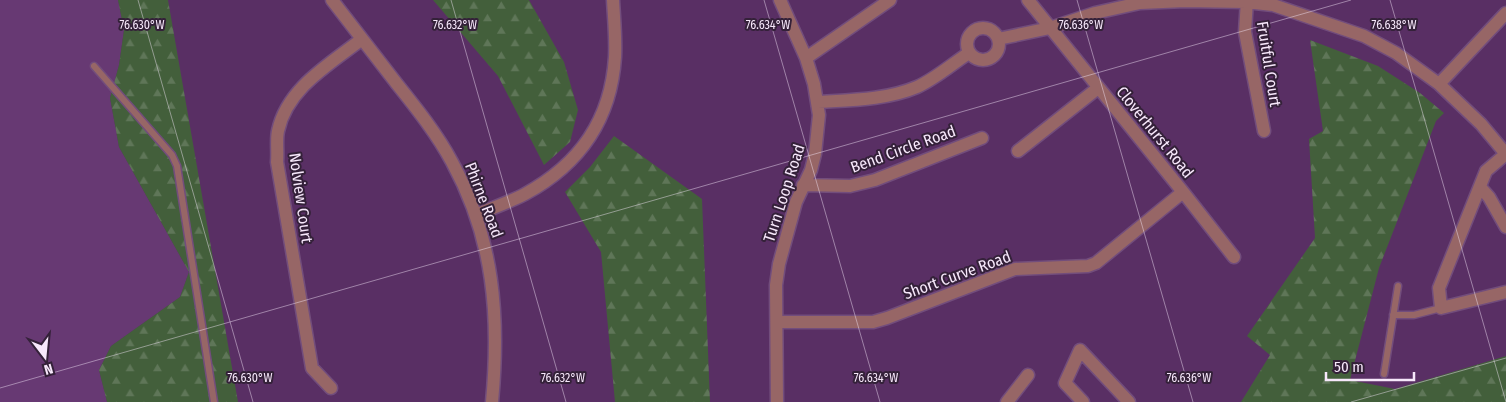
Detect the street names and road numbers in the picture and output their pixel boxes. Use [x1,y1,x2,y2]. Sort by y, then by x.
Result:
street label: Fruitful Court [1253,20,1285,109]
street label: Cloverhurst Road [1112,82,1198,182]
street label: Bend Circle Road [848,121,958,177]
street label: Turn Loop Road [759,142,809,244]
street label: Nolview Court [285,152,317,245]
street label: Phirne Road [461,160,507,240]
street label: Short Curve Road [901,247,1013,303]

